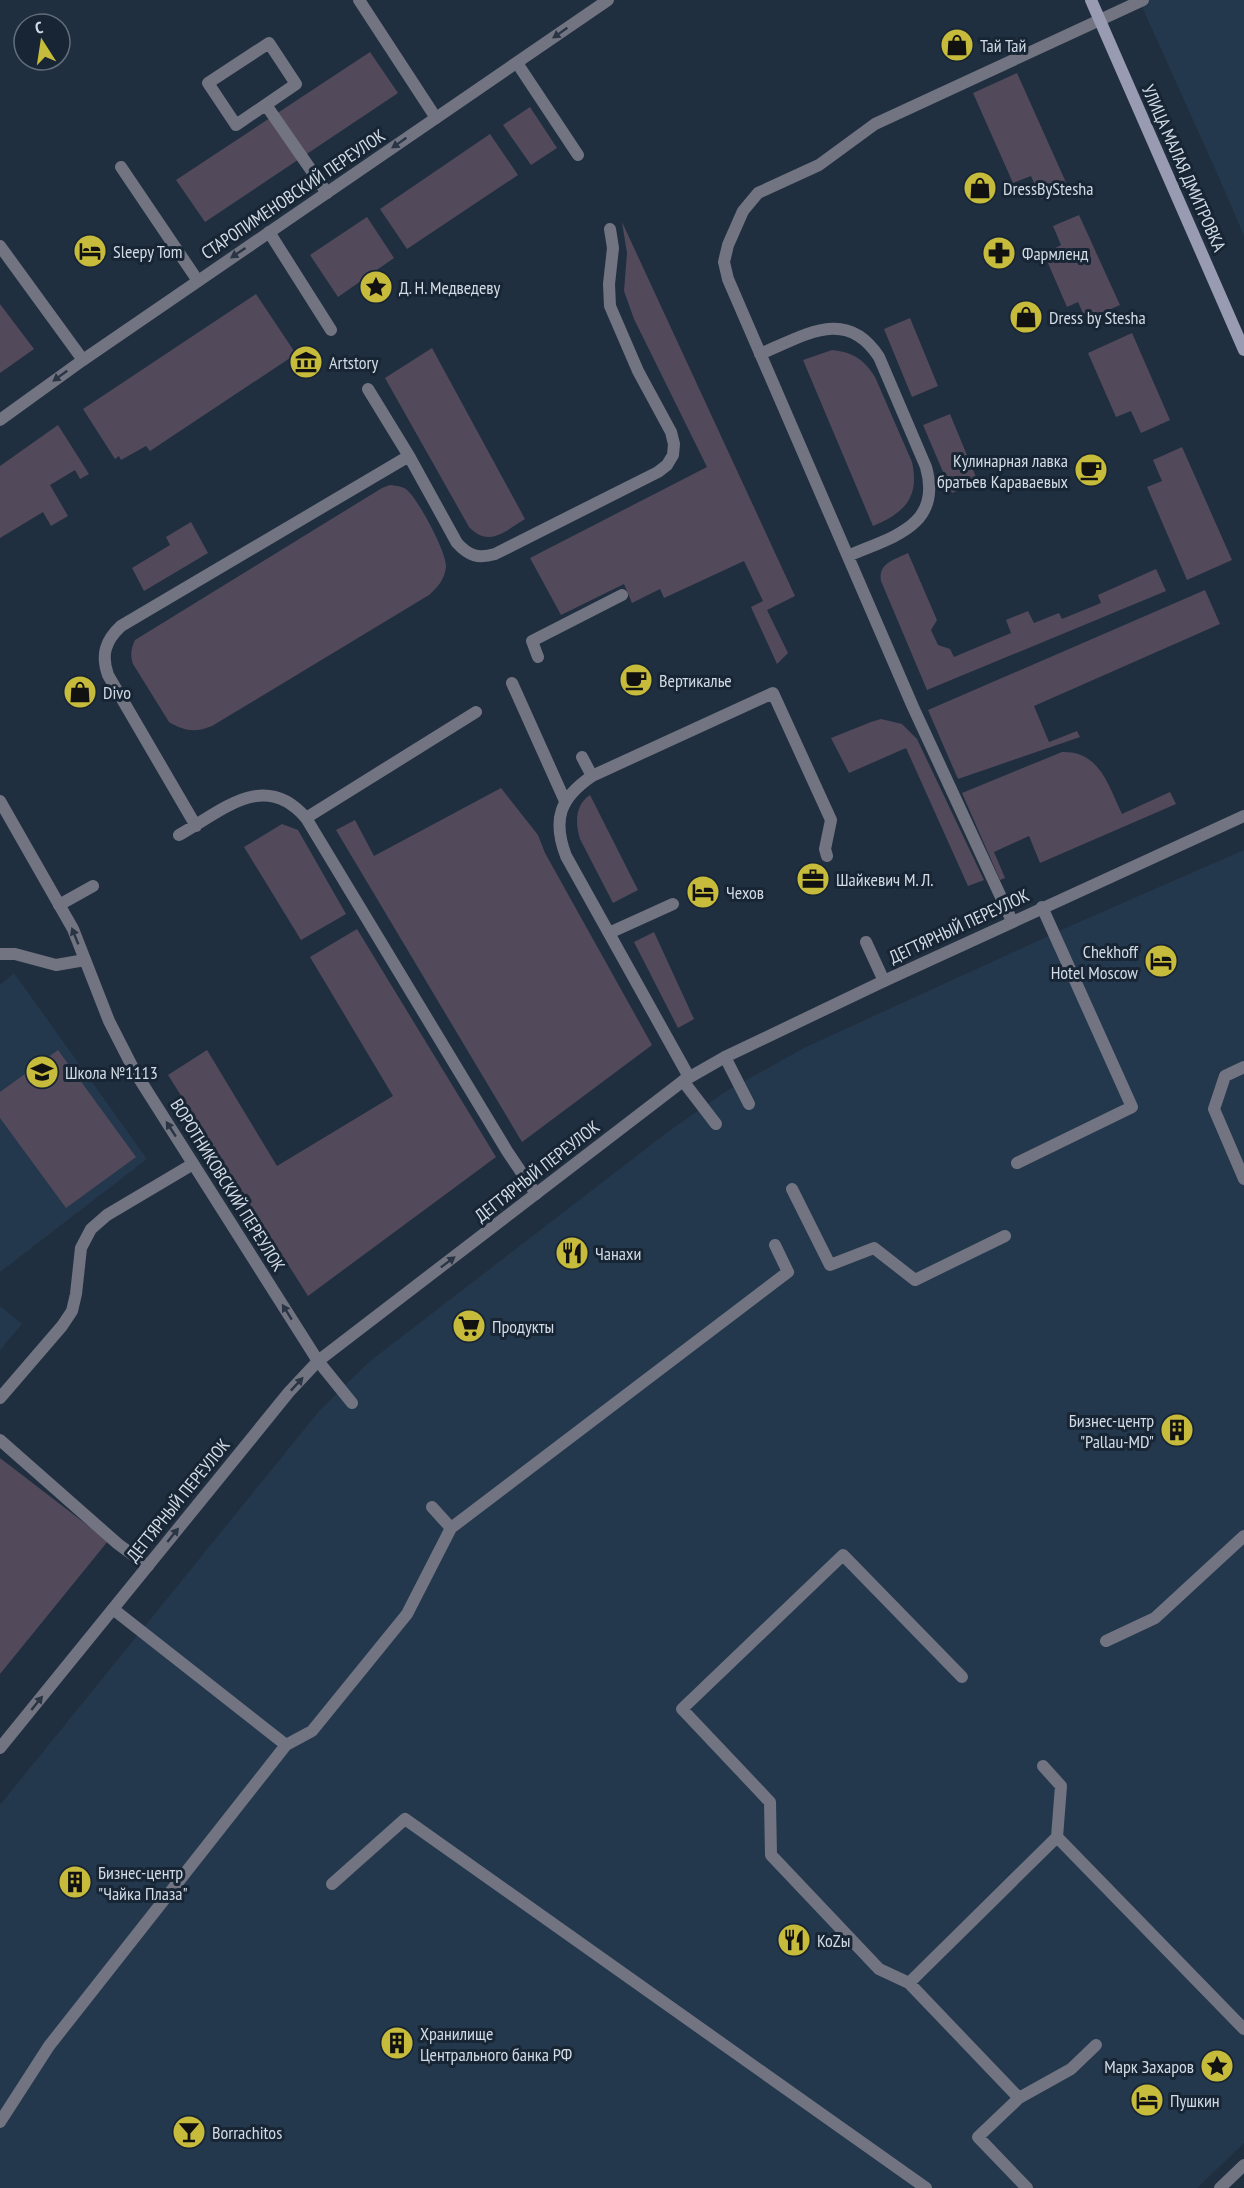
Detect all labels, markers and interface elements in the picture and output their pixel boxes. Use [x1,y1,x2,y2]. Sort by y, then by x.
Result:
north arrow [12,12,72,72]
text: С [33,17,45,38]
one-way arrow [552,27,568,38]
shop icon: Тай Тай [939,27,975,63]
place label: Тай Тай [980,34,1026,57]
street label: УЛИЦА МАЛАЯ ДМИТРОВКА [1137,81,1231,255]
street label: СТАРОПИМЕНОВСКИЙ ПЕРЕУЛОК [197,124,389,264]
one-way arrow [391,138,408,149]
shop icon: DressByStesha [962,170,998,206]
place label: DressByStesha [1003,177,1093,200]
hotel icon: Sleepy Tom [72,233,108,269]
pharmacy icon: Фармленд [981,235,1017,271]
place label: Sleepy Tom [113,240,183,263]
place label: Фармленд [1022,242,1088,265]
one-way arrow [230,248,247,259]
place icon: Д. Н. Медведеву [358,269,394,305]
place label: Д. Н. Медведеву [399,276,501,299]
shop icon: Dress by Stesha [1008,299,1044,335]
place label: Dress by Stesha [1049,306,1146,329]
museum icon: Artstory [288,344,324,380]
place label: Artstory [329,351,378,374]
one-way arrow [53,370,69,382]
place label: Кулинарная лавка братьев Караваевых [937,449,1069,493]
cafe icon: Кулинарная лавка братьев Караваевых [1073,452,1109,488]
cafe icon: Вертикалье [618,662,654,698]
place label: Вертикалье [659,669,732,692]
shop icon: Divo [62,674,98,710]
place label: Divo [103,681,131,704]
office icon: Шайкевич М. Л. [795,861,831,897]
place label: Шайкевич М. Л. [836,868,934,891]
hotel icon: Чехов [685,874,721,910]
place label: Чехов [726,881,764,904]
street label: ДЕГТЯРНЫЙ ПЕРЕУЛОК [885,883,1033,969]
one-way arrow [70,927,80,945]
place label: Chekhoff Hotel Moscow [1051,940,1139,984]
hotel icon: Chekhoff Hotel Moscow [1143,943,1179,979]
school or university icon: Школа №1113 [24,1054,60,1090]
place label: Школа №1113 [65,1061,158,1084]
street label: ВОРОТНИКОВСКИЙ ПЕРЕУЛОК [165,1094,291,1276]
street label: ДЕГТЯРНЫЙ ПЕРЕУЛОК [470,1115,604,1227]
one-way arrow [166,1121,177,1137]
restaurant icon: Чанахи [554,1235,590,1271]
place label: Чанахи [595,1242,641,1265]
one-way arrow [440,1255,456,1268]
one-way arrow [281,1304,293,1320]
supermarket icon: Продукты [451,1308,487,1344]
place label: Продукты [492,1315,554,1338]
one-way arrow [290,1377,304,1392]
place label: Бизнес-центр "Pallau-MD" [1069,1409,1154,1453]
building icon: Бизнес-центр "Pallau-MD" [1159,1412,1195,1448]
street label: ДЕГТЯРНЫЙ ПЕРЕУЛОК [121,1434,235,1566]
one-way arrow [167,1527,180,1543]
one-way arrow [30,1695,42,1710]
place label: Бизнес-центр "Чайка Плаза" [98,1861,188,1905]
building icon: Бизнес-центр "Чайка Плаза" [57,1864,93,1900]
restaurant icon: КоZы [776,1922,812,1958]
place label: КоZы [817,1929,850,1952]
place label: Хранилище Центрального банка РФ [420,2022,572,2066]
building icon: Хранилище Центрального банка РФ [379,2025,415,2061]
place icon: Марк Захаров [1199,2048,1235,2084]
place label: Марк Захаров [1104,2055,1194,2078]
hotel icon: Пушкин [1129,2082,1165,2118]
place label: Пушкин [1170,2089,1220,2112]
bar icon: Borrachitos [171,2114,207,2150]
place label: Borrachitos [212,2121,282,2144]

